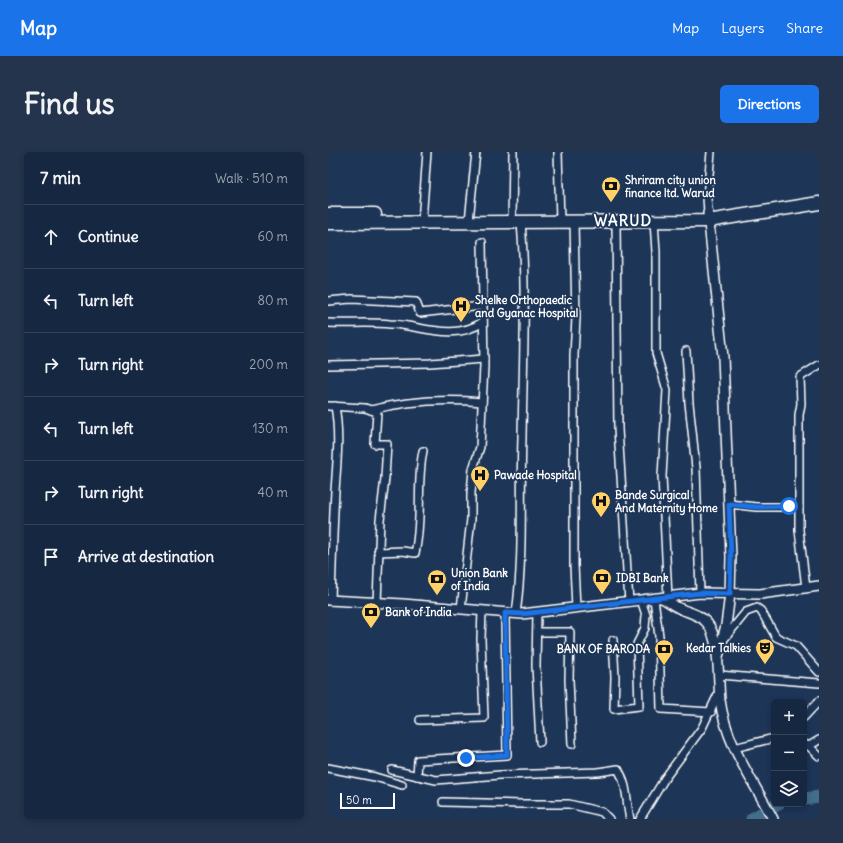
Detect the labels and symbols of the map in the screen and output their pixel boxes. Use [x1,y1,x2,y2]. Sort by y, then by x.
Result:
place label: Shriram city union finance ltd. Warud [624,173,716,200]
bank icon: Shriram city union finance ltd. Warud [600,175,622,203]
district label: WARUD [594,211,652,230]
place label: Shelke Orthopaedic and Gyanac Hospital [475,293,578,321]
hospital icon: Shelke Orthopaedic and Gyanac Hospital [450,295,472,323]
hospital icon: Pawade Hospital [469,464,491,492]
place label: Pawade Hospital [494,468,577,483]
place label: Bande Surgical And Maternity Home [615,488,718,516]
hospital icon: Bande Surgical And Maternity Home [590,490,612,518]
route start [780,497,798,515]
place label: Union Bank of India [451,566,508,593]
bank icon: IDBI Bank [591,567,613,595]
bank icon: Union Bank of India [426,568,448,596]
place label: IDBI Bank [616,571,669,585]
bank icon: Bank of India [360,601,382,629]
place label: Bank of India [385,605,452,619]
theatre icon: Kedar Talkies [754,637,776,665]
bank icon: BANK OF BARODA [653,638,675,666]
place label: Kedar Talkies [686,641,751,655]
place label: BANK OF BARODA [557,642,650,656]
route end [457,749,475,767]
scale bar [340,791,395,810]

